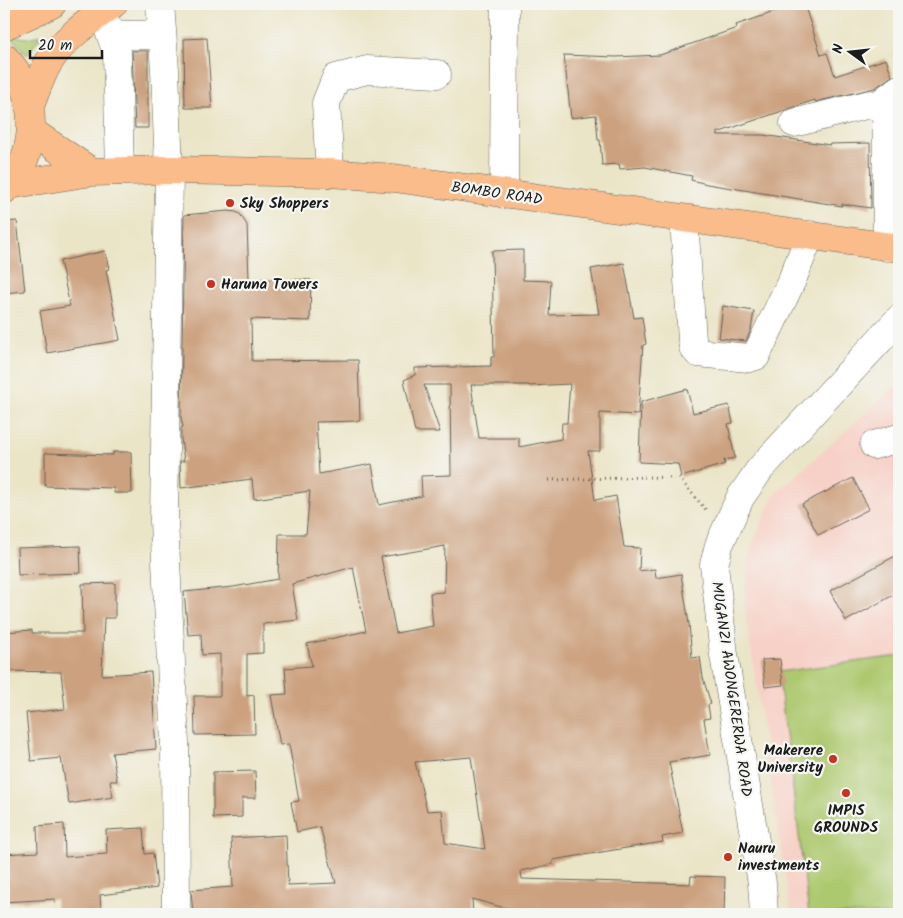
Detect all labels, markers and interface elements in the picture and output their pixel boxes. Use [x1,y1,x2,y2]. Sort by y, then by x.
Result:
scale bar [30,28,102,60]
north arrow [826,28,876,78]
text: 20 m [38,34,72,58]
text: N [827,42,850,56]
street label: BOMBO ROAD [450,176,544,212]
place label: Sky Shoppers [240,192,329,216]
marker: Sky Shoppers [224,197,236,209]
place label: Haruna Towers [221,273,318,297]
marker: Haruna Towers [205,278,217,290]
street label: MUGANZI AWONGERERWA ROAD [704,580,758,799]
place label: Makerere University [757,739,824,780]
marker: Makerere University [827,753,839,765]
marker: IMPIS GROUNDS [840,787,852,799]
place label: IMPIS GROUNDS [814,799,879,840]
place label: Nauru investments [738,837,819,878]
marker: Nauru investments [722,851,734,863]

